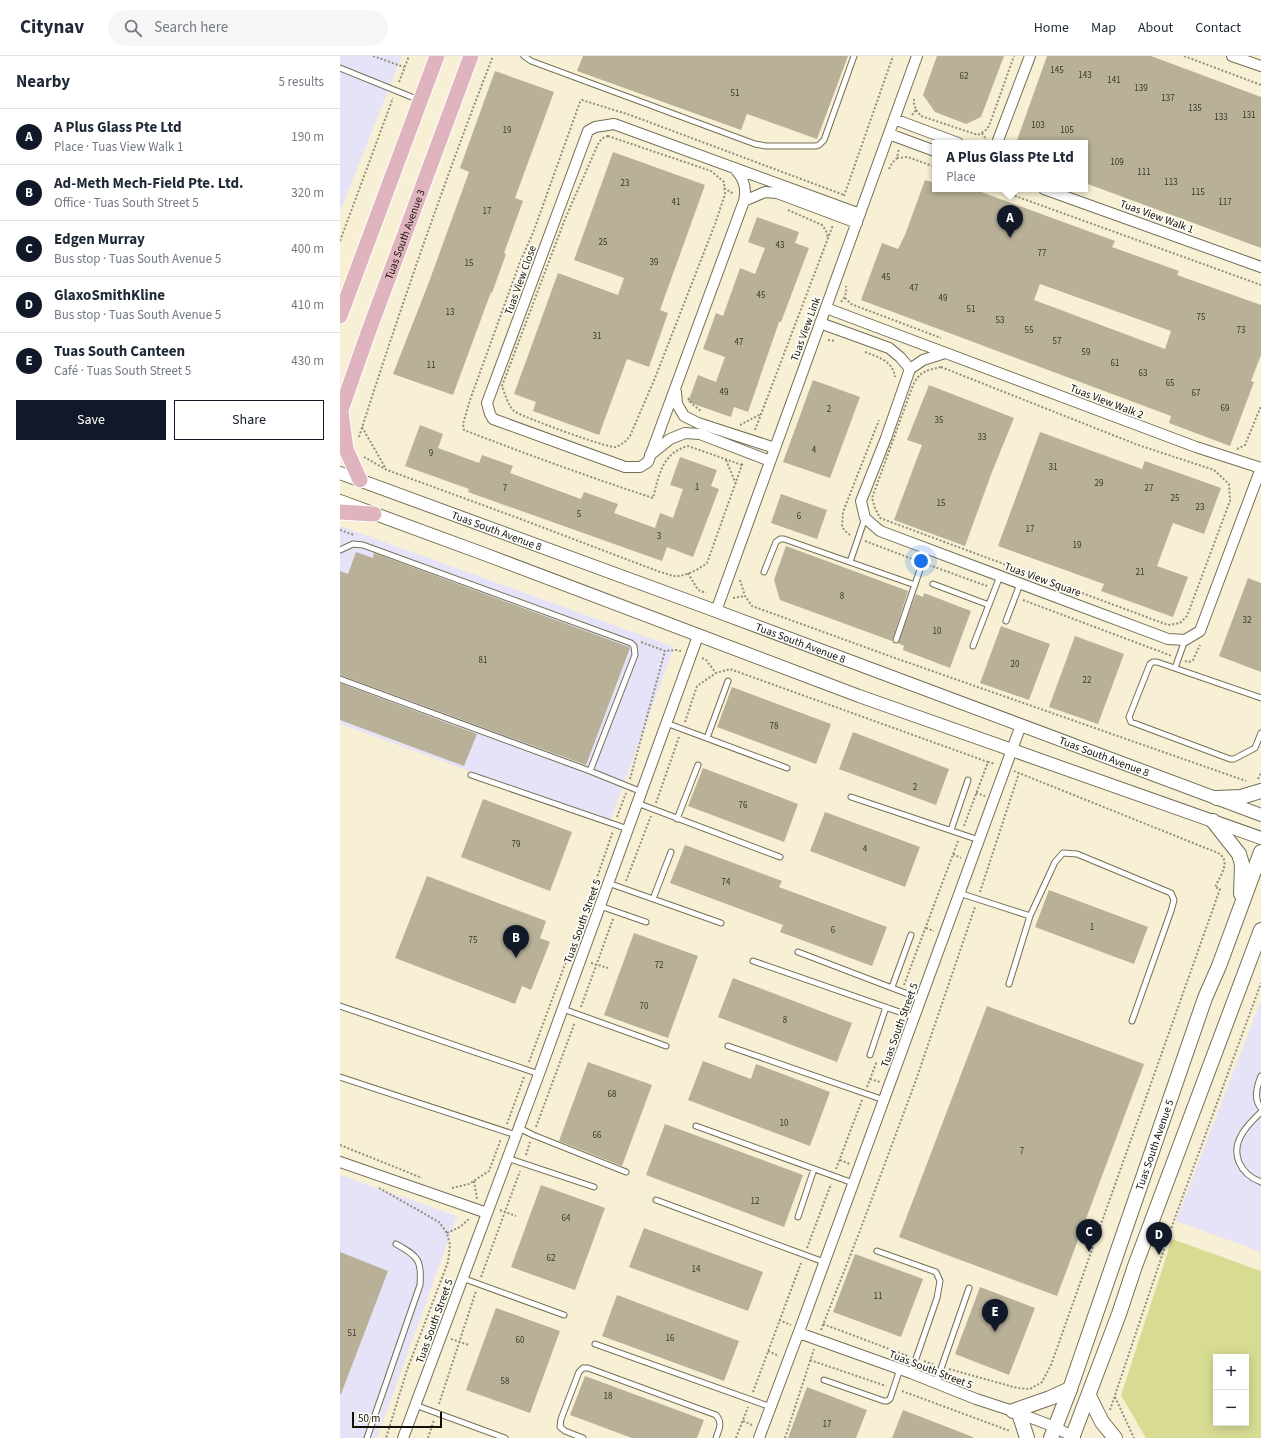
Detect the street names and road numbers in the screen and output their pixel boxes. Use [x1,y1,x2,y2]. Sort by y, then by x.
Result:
street label: Tuas South Avenue 3 [382,187,429,282]
street label: Tuas View Walk 1 [1118,196,1196,237]
street label: Tuas View Close [501,243,540,317]
street label: Tuas View Link [787,294,824,363]
street label: Tuas View Walk 2 [1068,381,1146,422]
street label: Tuas South Avenue 8 [449,508,544,555]
street label: Tuas View Square [1002,559,1084,600]
street label: Tuas South Avenue 8 [753,619,848,667]
street label: Tuas South Avenue 8 [1057,733,1152,781]
street label: Tuas South Street 5 [560,877,605,965]
street label: Tuas South Street 5 [877,981,922,1069]
street label: Tuas South Avenue 5 [1132,1097,1177,1192]
street label: Tuas South Street 5 [412,1277,457,1365]
street label: Tuas South Street 5 [887,1347,975,1392]

